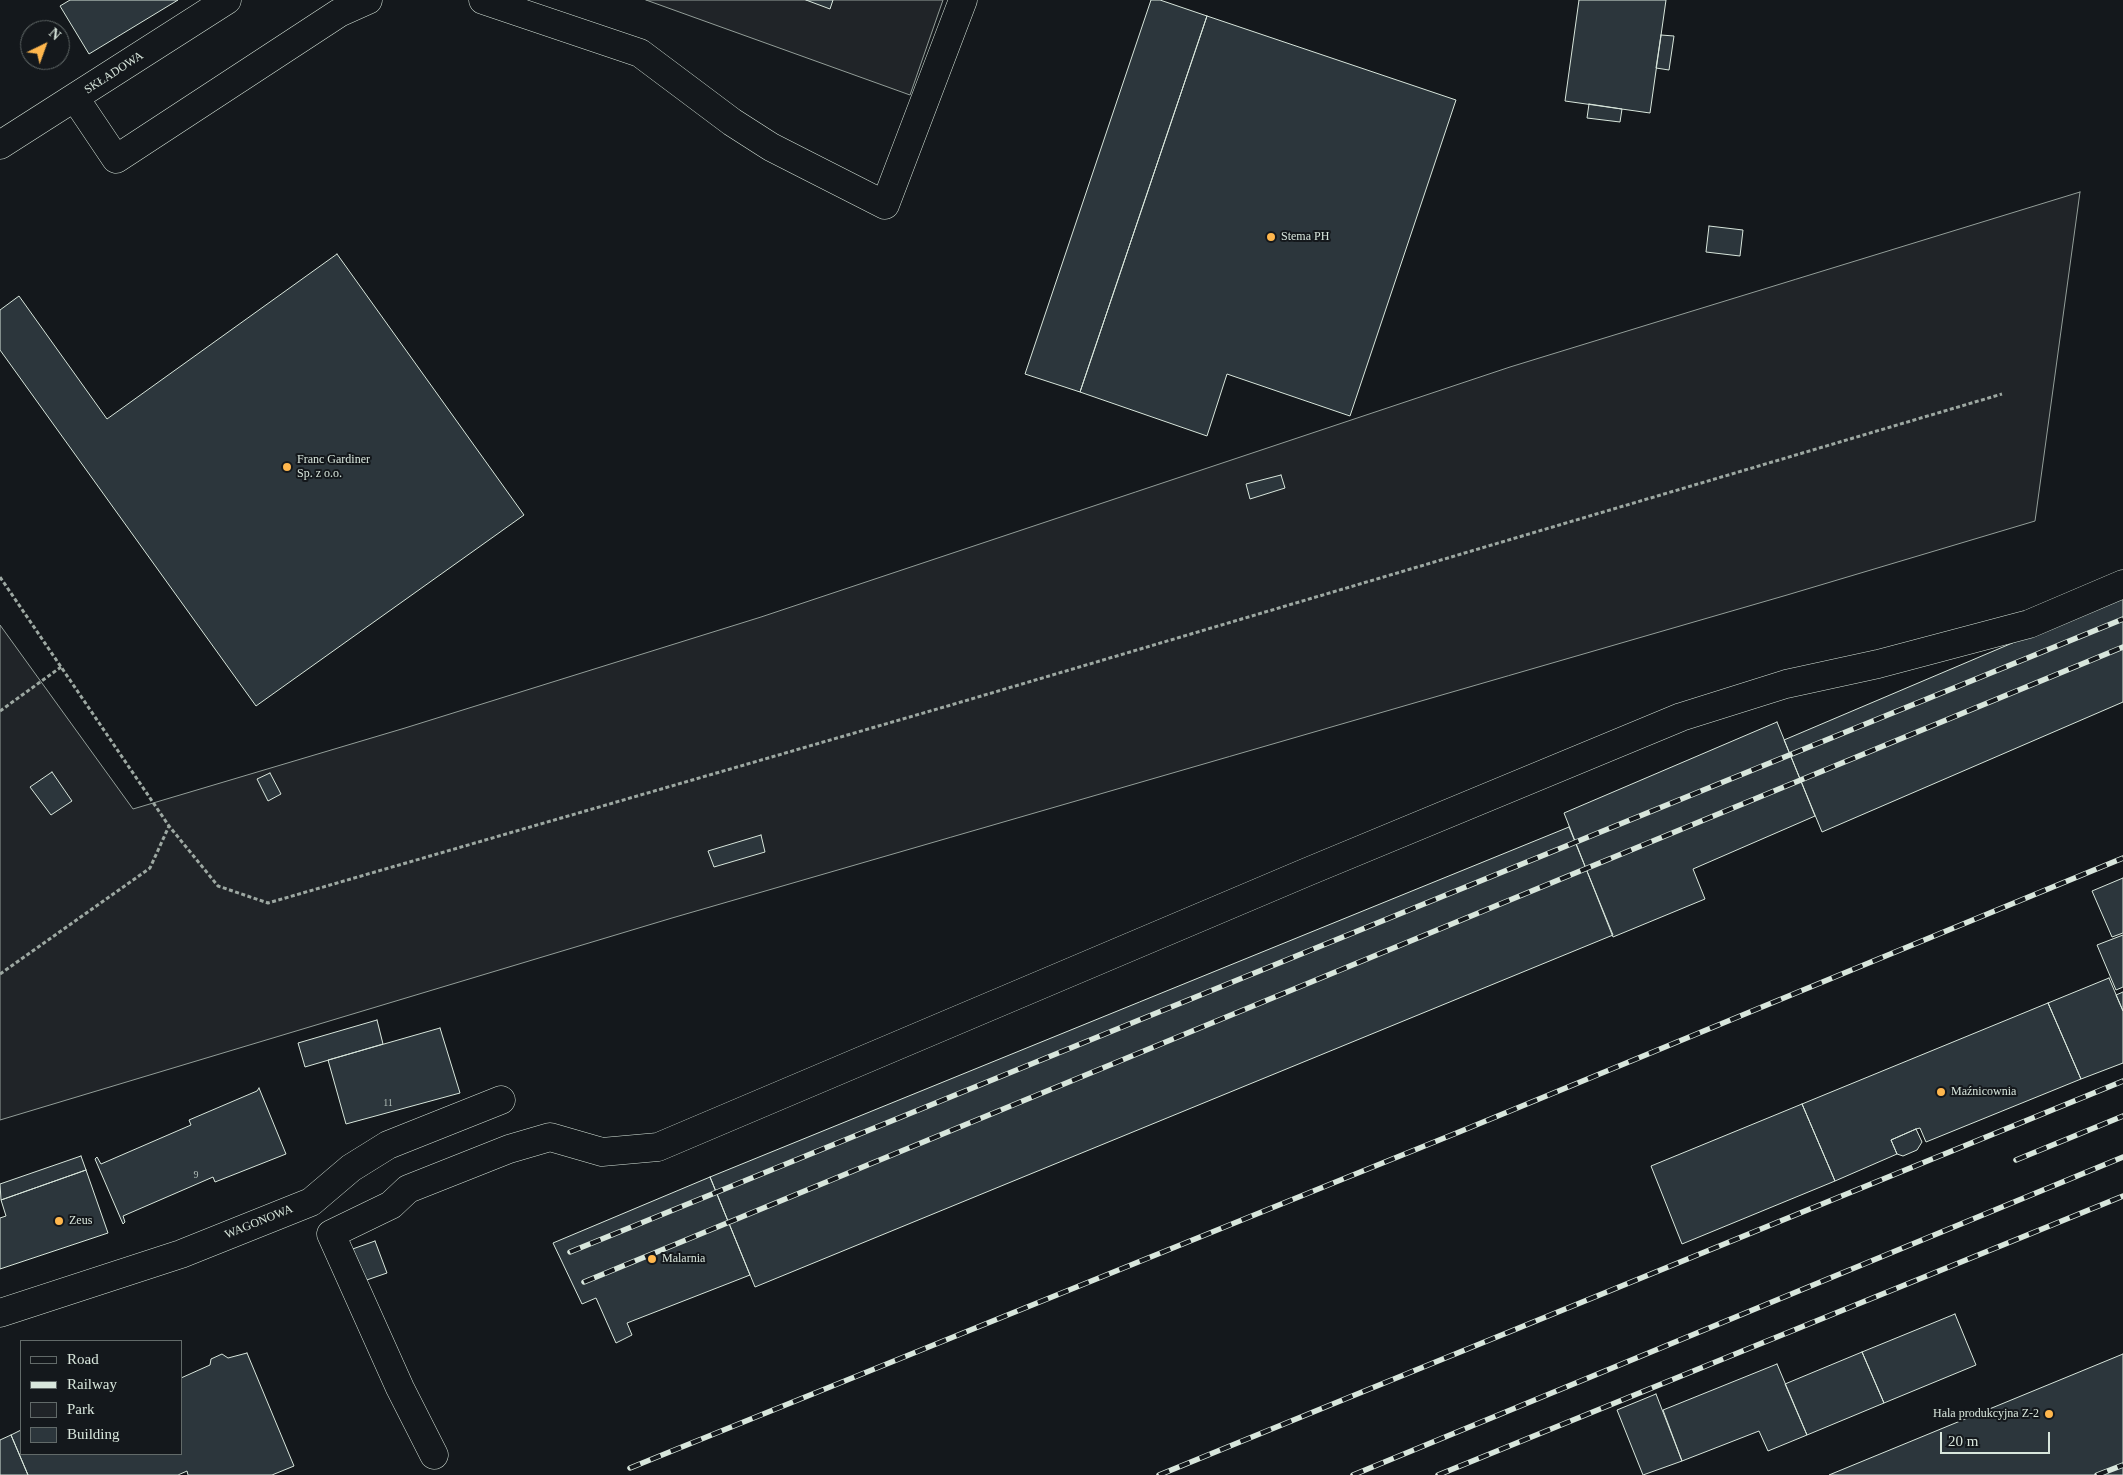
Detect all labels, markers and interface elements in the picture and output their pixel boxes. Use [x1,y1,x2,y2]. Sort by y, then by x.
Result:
north arrow [20,20,70,70]
text: N [46,25,63,43]
street label: SKŁADOWA [82,49,146,97]
place label: Stema PH [1281,230,1329,244]
marker: Stema PH [1265,231,1277,243]
place label: Franc Gardiner Sp. z o.o. [297,453,370,481]
marker: Franc Gardiner Sp. z o.o. [281,461,293,473]
place label: Maźnicownia [1951,1085,2016,1099]
marker: Maźnicownia [1935,1086,1947,1098]
house number: 11 [383,1097,393,1109]
house number: 9 [194,1169,198,1181]
street label: WAGONOWA [223,1202,295,1242]
place label: Zeus [69,1214,92,1228]
marker: Zeus [53,1215,65,1227]
place label: Malarnia [662,1252,705,1266]
marker: Malarnia [646,1253,658,1265]
legend [20,1340,182,1455]
text: Road [67,1351,99,1367]
text: Railway [67,1376,117,1392]
text: Park [67,1401,95,1417]
place label: Hala produkcyjna Z-2 [1933,1407,2039,1421]
marker: Hala produkcyjna Z-2 [2043,1408,2055,1420]
scale bar [1943,1422,2053,1454]
text: Building [67,1426,120,1442]
text: 20 m [1948,1433,1978,1449]

